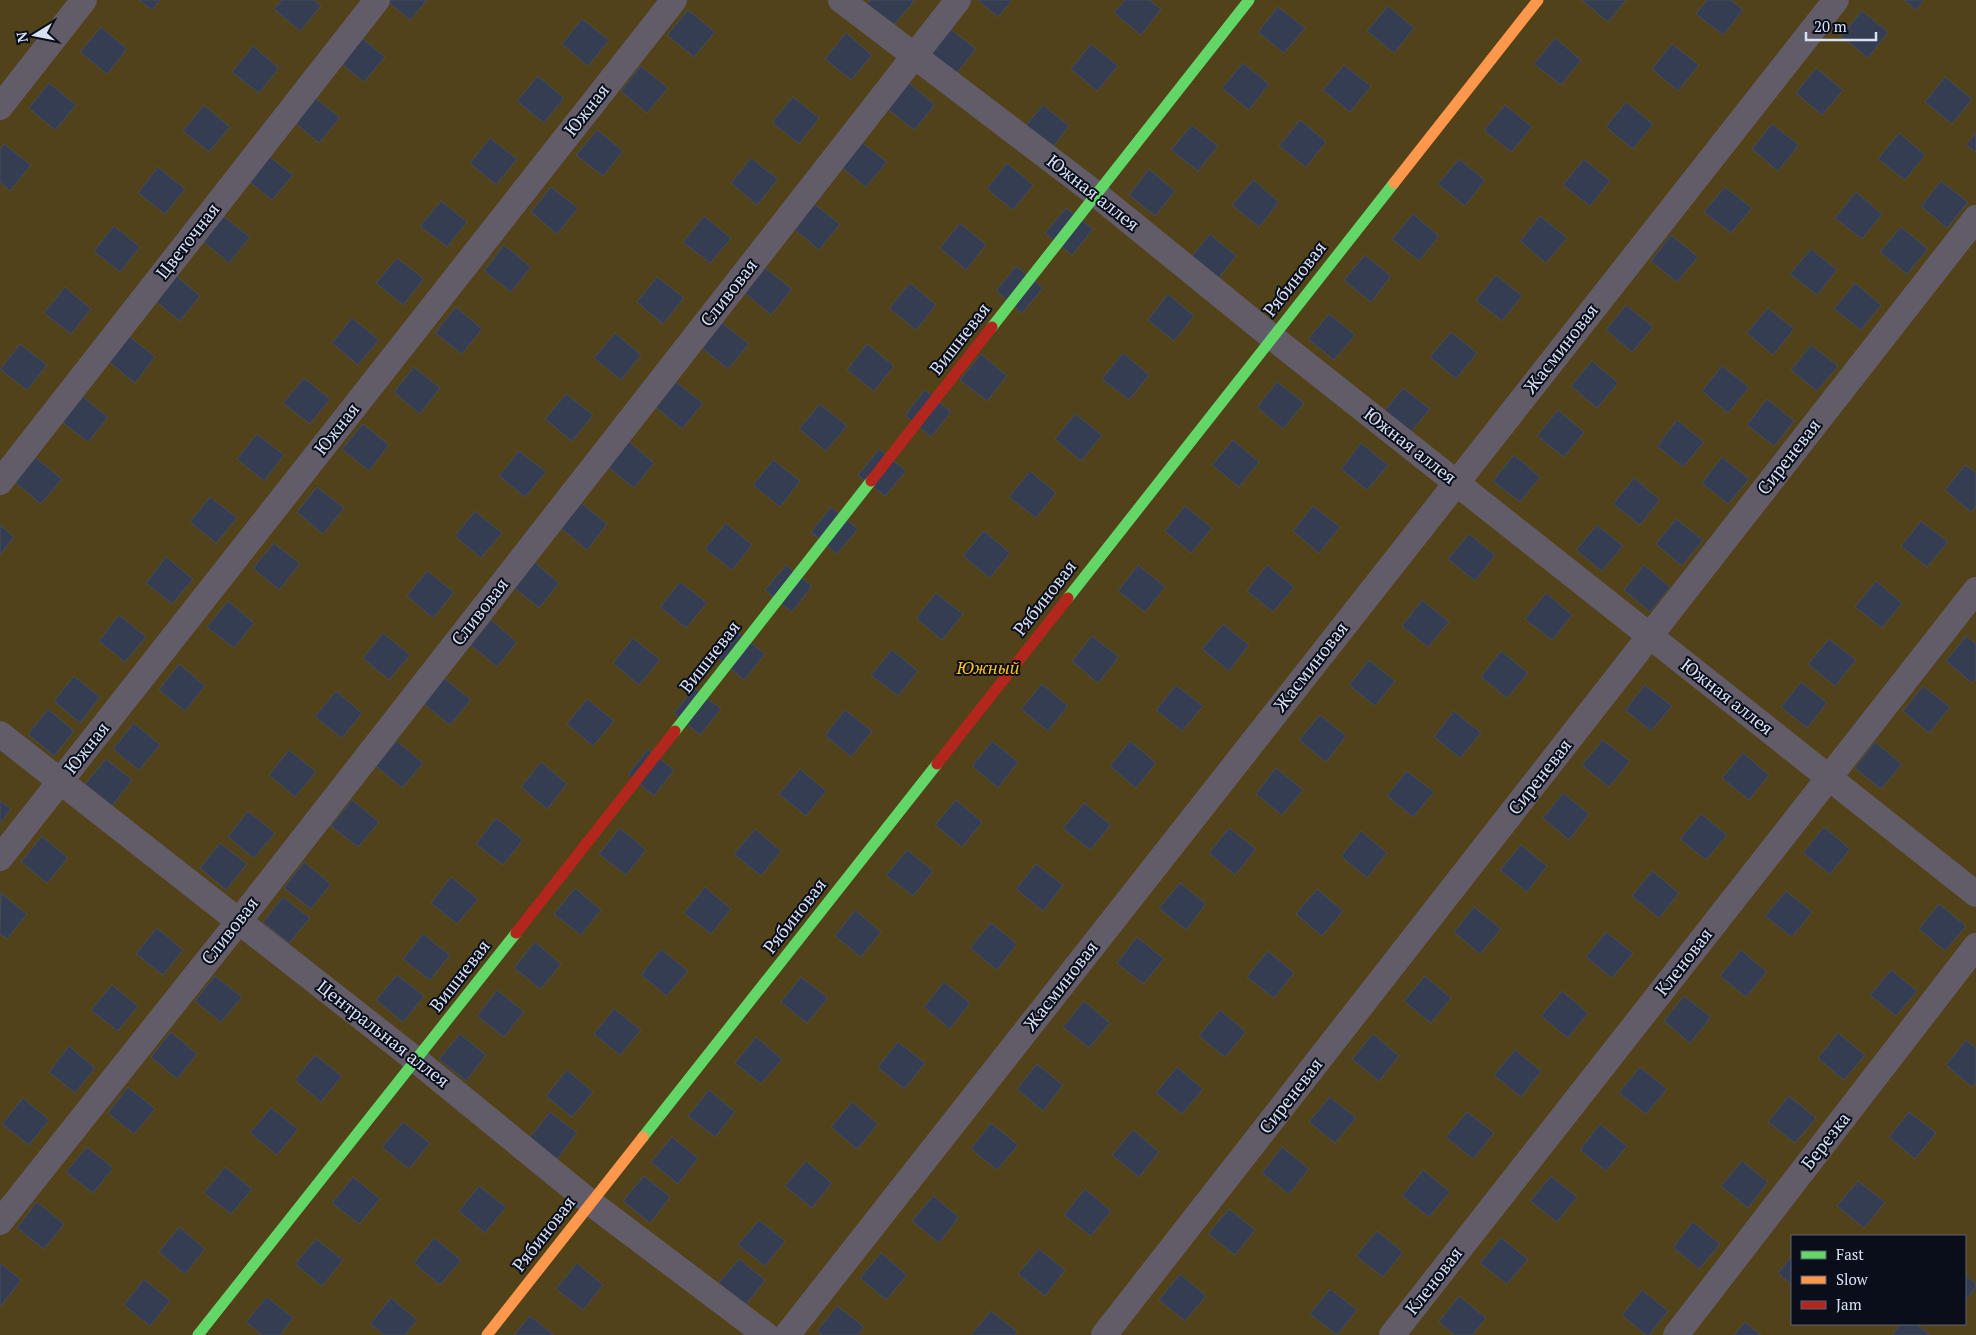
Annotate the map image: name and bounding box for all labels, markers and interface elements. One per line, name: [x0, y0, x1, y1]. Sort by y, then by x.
north arrow: [10, 10, 60, 60]
scale bar: [1806, 10, 1876, 42]
text: 20 m: [1814, 16, 1847, 36]
text: N: [11, 30, 32, 44]
street label: Южная: [558, 78, 614, 140]
street label: Южная аллея: [1042, 149, 1145, 236]
street label: Цветочная: [150, 198, 224, 283]
street label: Рябиновая: [1257, 236, 1331, 321]
street label: Сливовая: [694, 254, 762, 331]
street label: Вишневая: [924, 297, 995, 379]
street label: Жасминовая: [1518, 298, 1603, 398]
street label: Южная: [308, 397, 364, 459]
street label: Южная аллея: [1359, 402, 1462, 489]
street label: Сиреневая: [1751, 414, 1825, 499]
street label: Рябиновая: [1007, 555, 1081, 640]
street label: Сливовая: [445, 573, 513, 650]
street label: Вишневая: [674, 615, 745, 697]
street label: Жасминовая: [1268, 616, 1353, 716]
street label: Южная аллея: [1676, 653, 1779, 740]
park label: Южный: [955, 655, 1020, 679]
street label: Южная: [58, 716, 114, 778]
street label: Сиреневая: [1502, 734, 1576, 819]
street label: Рябиновая: [757, 873, 831, 958]
street label: Сливовая: [195, 892, 263, 969]
street label: Кленовая: [1649, 923, 1717, 1000]
street label: Вишневая: [424, 934, 495, 1016]
street label: Жасминовая: [1018, 935, 1103, 1035]
street label: Центральная аллея: [313, 974, 455, 1092]
street label: Сиреневая: [1253, 1053, 1327, 1138]
street label: Березка: [1795, 1107, 1855, 1174]
street label: Рябиновая: [506, 1191, 580, 1276]
legend: [1791, 1235, 1966, 1325]
street label: Кленовая: [1399, 1242, 1467, 1319]
text: Fast: [1836, 1244, 1864, 1264]
text: Slow: [1836, 1269, 1869, 1289]
text: Jam: [1836, 1294, 1862, 1314]

